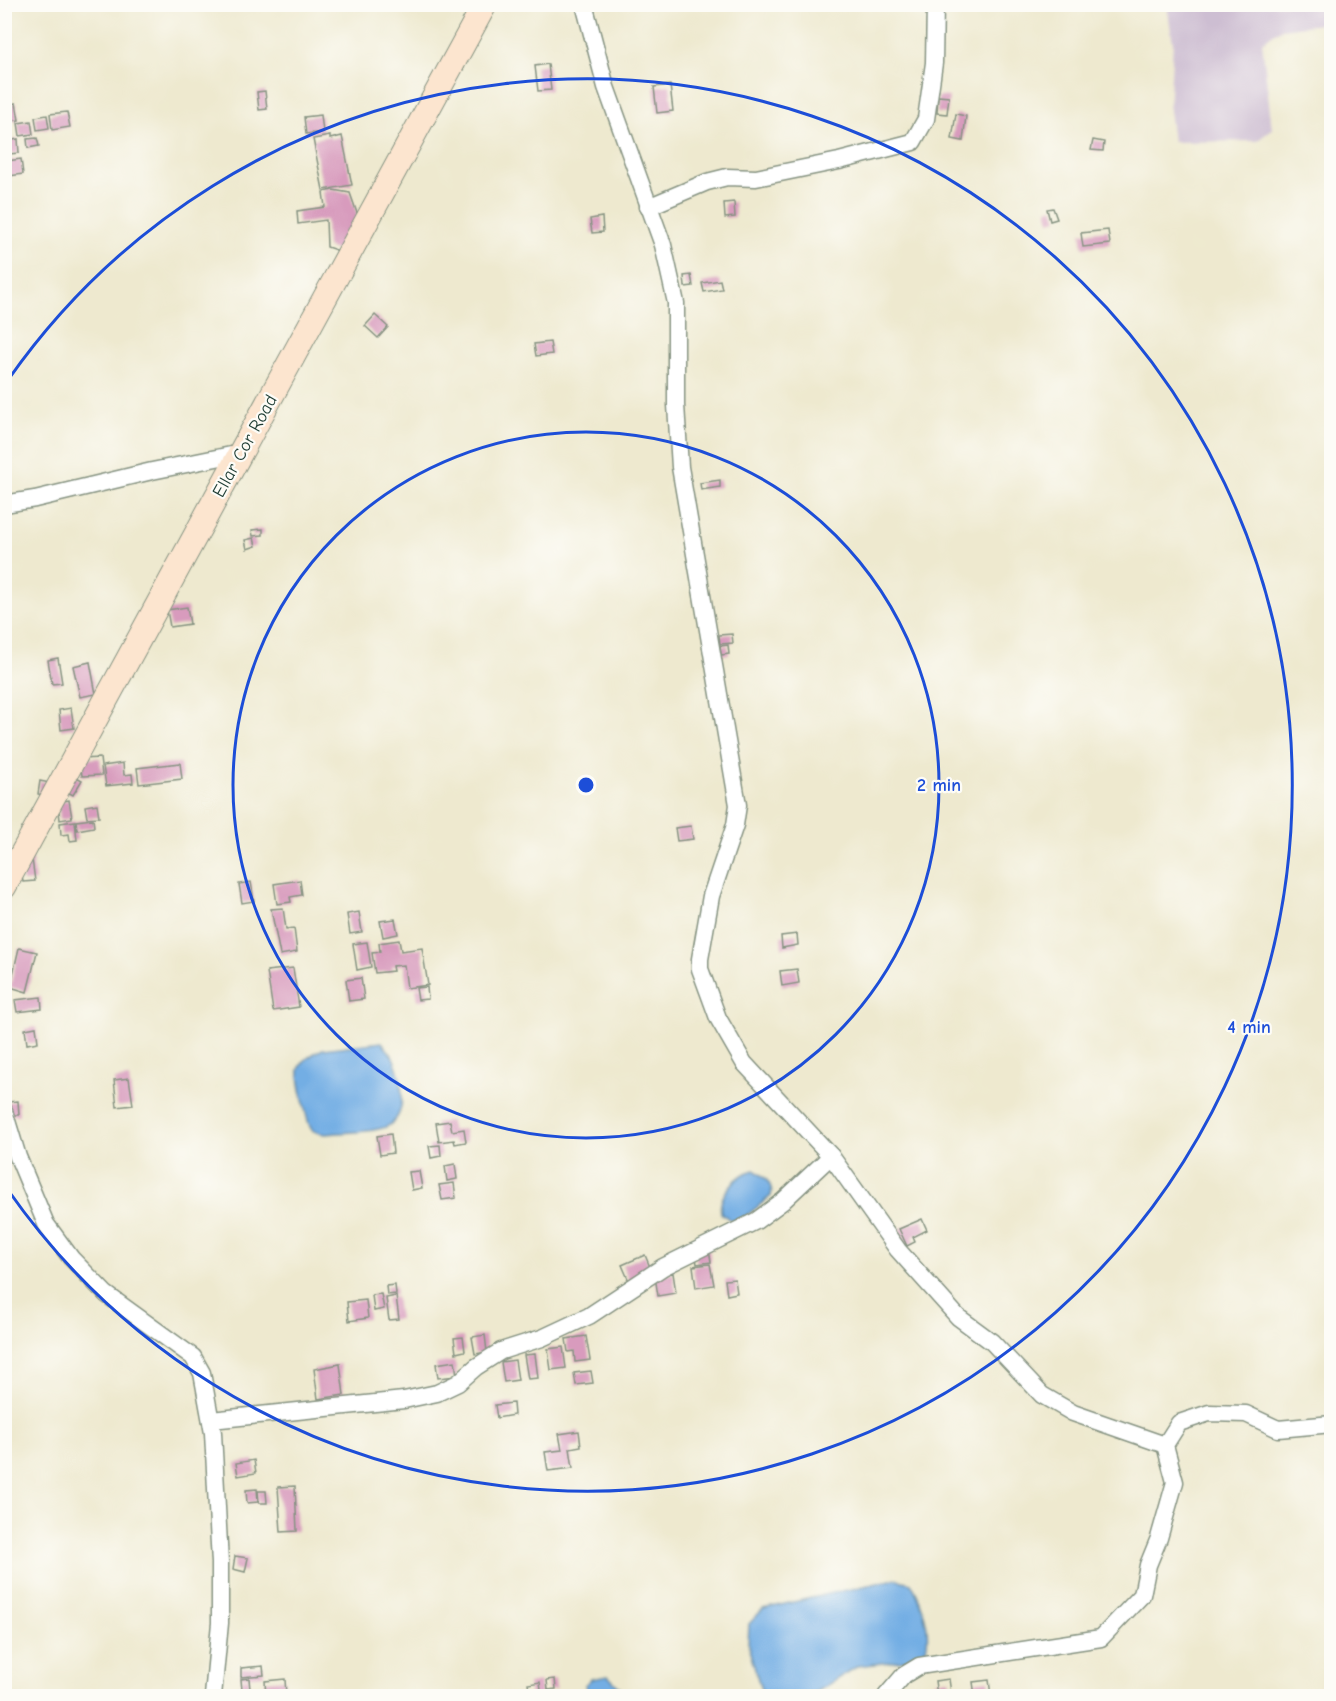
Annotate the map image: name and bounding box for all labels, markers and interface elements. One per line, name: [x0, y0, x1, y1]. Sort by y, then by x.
street label: Ellar Cor Road: [208, 391, 282, 501]
centre of rings: [576, 775, 596, 795]
text: 2 min: [917, 775, 961, 796]
text: 4 min: [1227, 1017, 1271, 1038]

